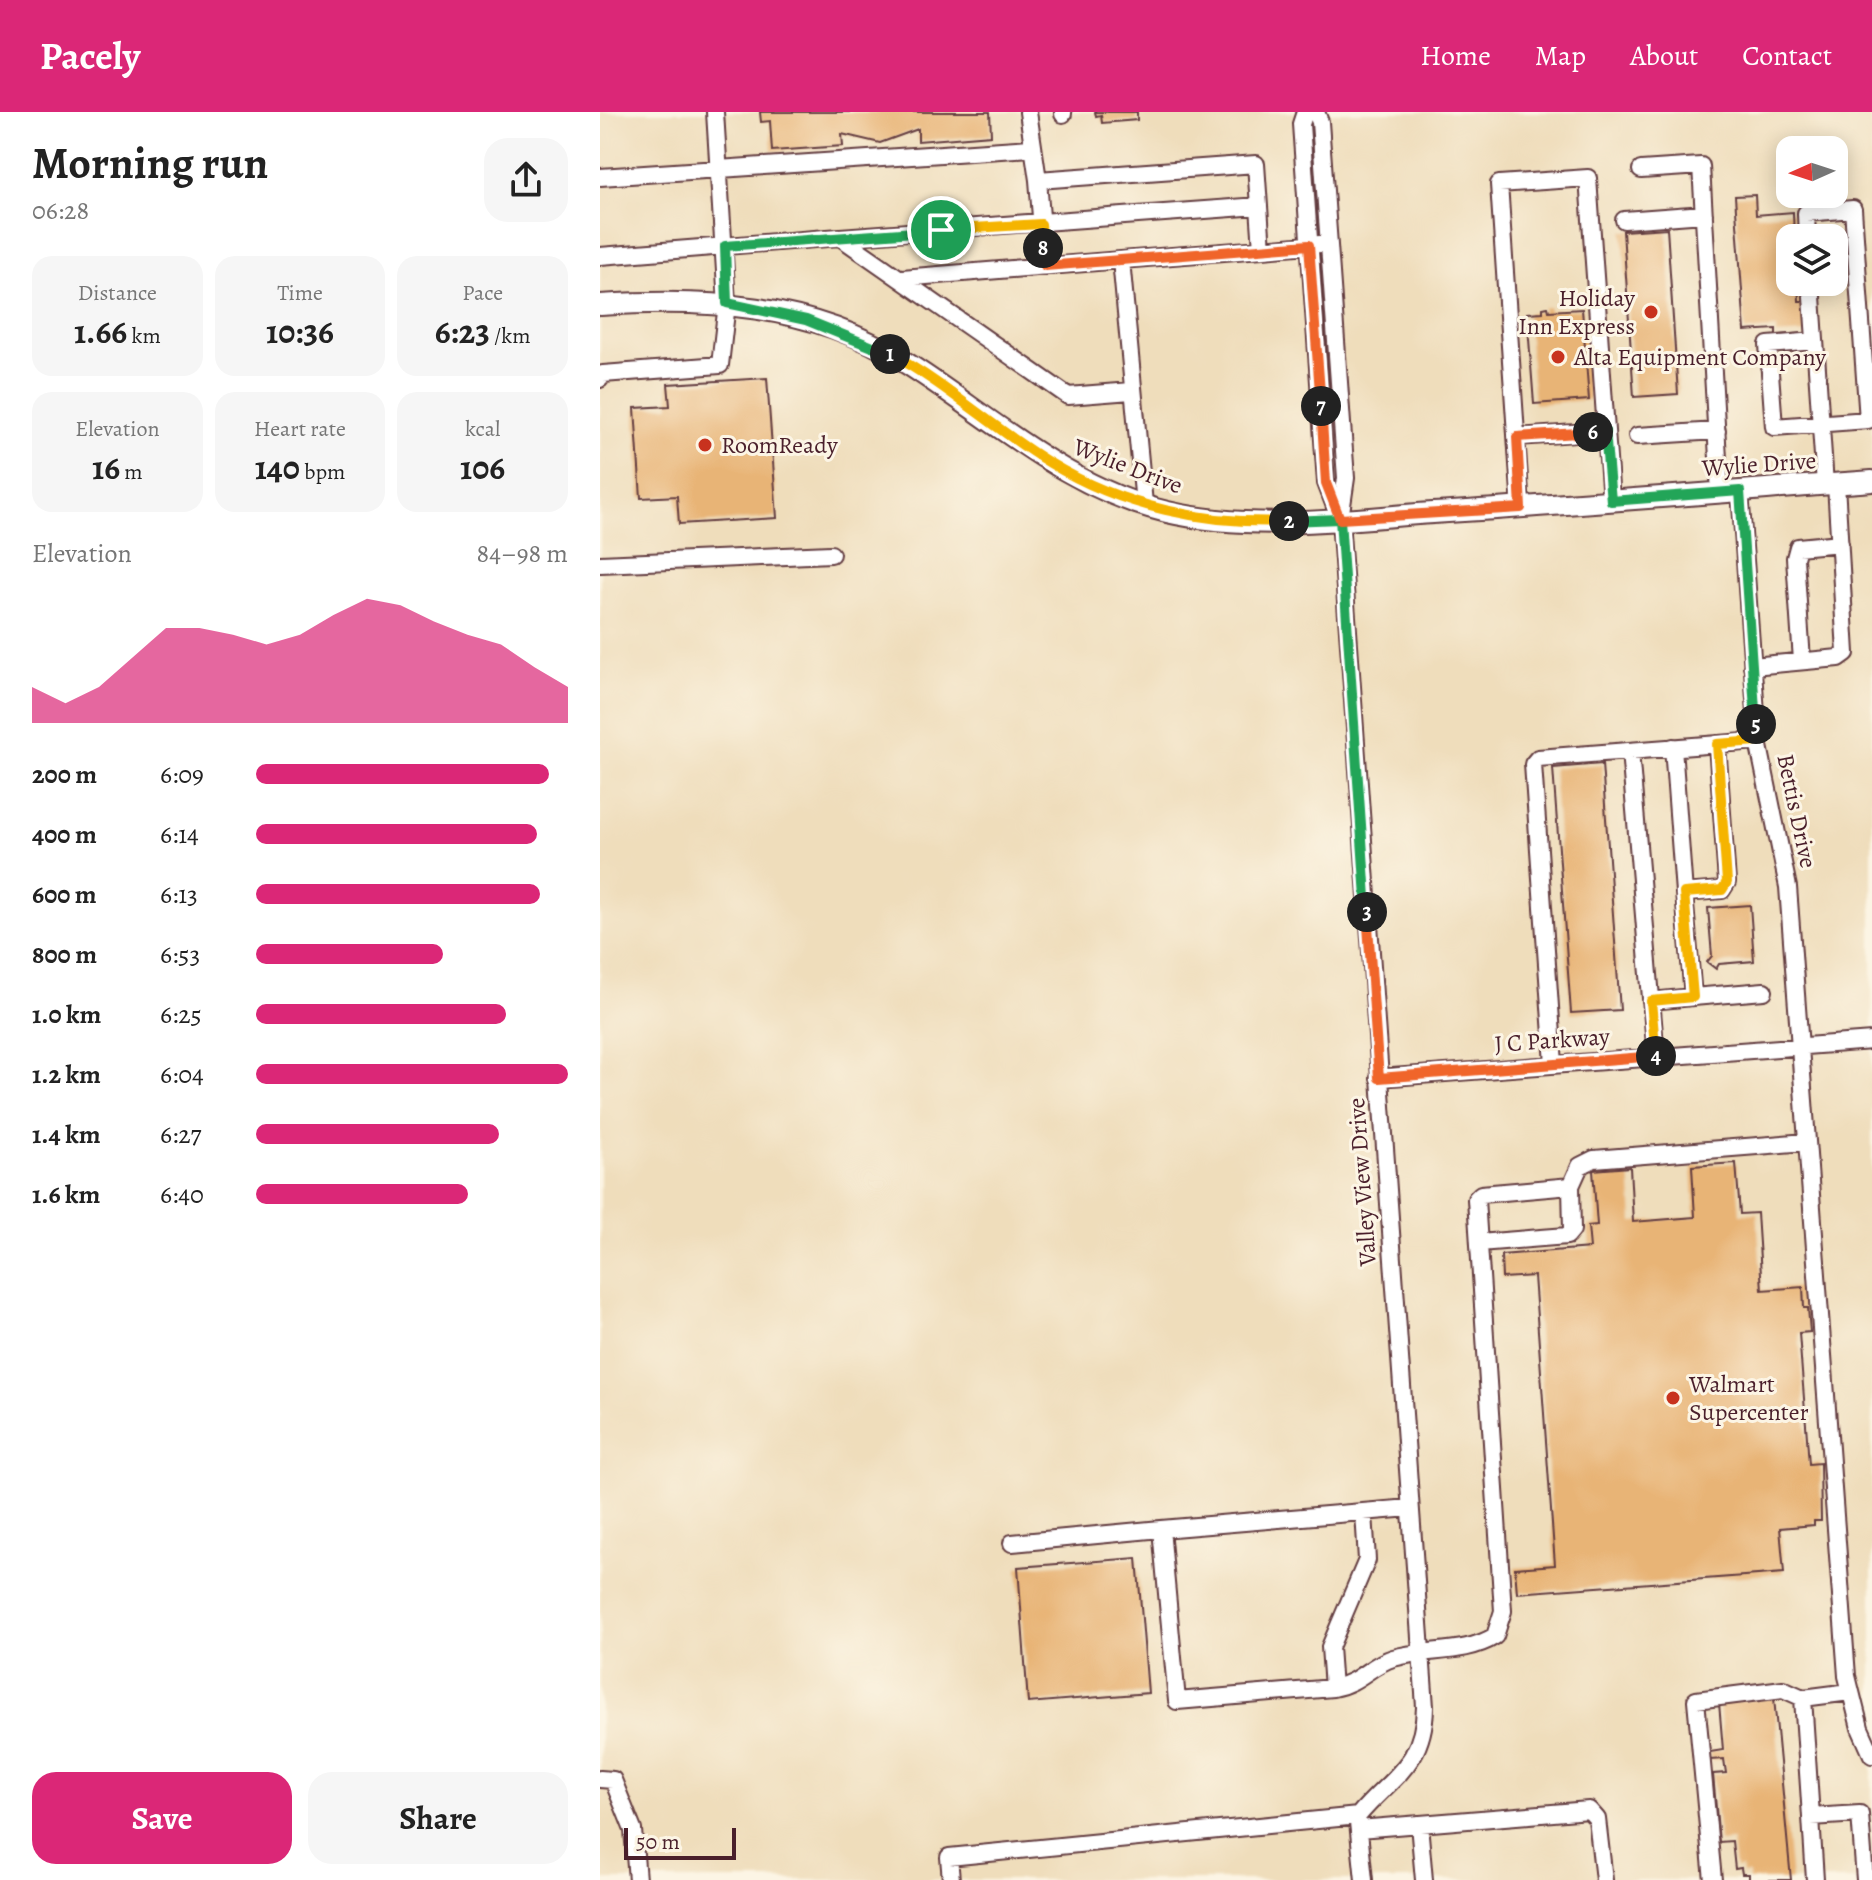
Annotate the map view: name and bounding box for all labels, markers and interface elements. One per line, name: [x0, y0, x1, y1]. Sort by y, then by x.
text: Pacely: [40, 30, 140, 82]
text: Home: [1420, 37, 1491, 75]
text: Map: [1535, 37, 1586, 75]
text: About: [1630, 37, 1698, 75]
text: Contact: [1742, 37, 1832, 75]
text: Morning run: [32, 133, 268, 193]
north arrow: [1776, 136, 1848, 208]
map controls: [1776, 136, 1848, 296]
button: share: [484, 138, 568, 222]
text: 06:28: [32, 193, 89, 228]
pin: [907, 196, 975, 264]
icon: arrive: [919, 208, 963, 252]
button: layers: [1776, 224, 1848, 296]
pin: 8: [1023, 228, 1063, 268]
text: 8: [1038, 233, 1048, 263]
text: Distance: [78, 278, 157, 308]
text: Time: [277, 278, 323, 308]
text: Pace: [462, 278, 503, 308]
place label: Holiday Inn Express: [1518, 282, 1635, 342]
marker: Holiday Inn Express: [1642, 303, 1660, 321]
text: 1.66: [74, 308, 127, 355]
text: 10:36: [266, 308, 334, 355]
text: 6:23: [435, 308, 490, 355]
text: km: [127, 321, 161, 351]
text: /km: [490, 321, 531, 351]
pin: 1: [870, 334, 910, 374]
text: 1: [886, 339, 894, 369]
place label: Alta Equipment Company: [1573, 341, 1826, 373]
marker: Alta Equipment Company: [1549, 348, 1567, 366]
pin: 7: [1301, 386, 1341, 426]
text: 7: [1316, 391, 1326, 421]
pin: 6: [1573, 412, 1613, 452]
text: Elevation: [75, 414, 160, 444]
text: Heart rate: [254, 414, 346, 444]
text: kcal: [465, 414, 500, 444]
text: 6: [1588, 417, 1598, 447]
place label: RoomReady: [721, 429, 838, 461]
street label: Wylie Drive: [1068, 430, 1187, 501]
marker: RoomReady: [696, 436, 714, 454]
text: 16: [92, 444, 120, 491]
text: 140: [255, 444, 300, 491]
text: 106: [460, 444, 505, 491]
street label: Wylie Drive: [1700, 444, 1817, 484]
text: m: [120, 457, 143, 487]
text: bpm: [300, 457, 345, 487]
pin: 2: [1269, 501, 1309, 541]
text: 2: [1284, 506, 1294, 536]
text: Elevation: [32, 536, 132, 571]
text: 84–98 m: [477, 536, 568, 571]
pin: 5: [1736, 704, 1776, 744]
text: 5: [1751, 709, 1761, 739]
street label: Bettis Drive: [1769, 751, 1825, 871]
text: 200 m: [32, 757, 97, 792]
text: 6:09: [160, 757, 204, 792]
text: 400 m: [32, 817, 97, 852]
text: 6:14: [160, 817, 199, 852]
text: 600 m: [32, 877, 97, 912]
text: 6:13: [160, 877, 198, 912]
pin: 3: [1347, 892, 1387, 932]
text: 3: [1362, 897, 1372, 927]
text: 800 m: [32, 937, 97, 972]
text: 6:53: [160, 937, 200, 972]
text: 1.0 km: [32, 997, 101, 1032]
text: 6:25: [160, 997, 202, 1032]
street label: J C Parkway: [1493, 1020, 1611, 1060]
pin: 4: [1636, 1036, 1676, 1076]
text: 4: [1651, 1041, 1661, 1071]
text: 1.2 km: [32, 1057, 101, 1092]
text: 6:04: [160, 1057, 204, 1092]
street label: Valley View Drive: [1340, 1097, 1384, 1268]
text: 1.4 km: [32, 1117, 100, 1152]
text: 6:27: [160, 1117, 201, 1152]
text: 1.6 km: [32, 1177, 100, 1212]
text: 6:40: [160, 1177, 204, 1212]
place label: Walmart Supercenter: [1688, 1368, 1809, 1428]
marker: Walmart Supercenter: [1664, 1389, 1682, 1407]
button: Save: [32, 1772, 292, 1864]
button: Share: [308, 1772, 568, 1864]
scale bar: [624, 1824, 736, 1860]
text: 50 m: [636, 1827, 680, 1857]

